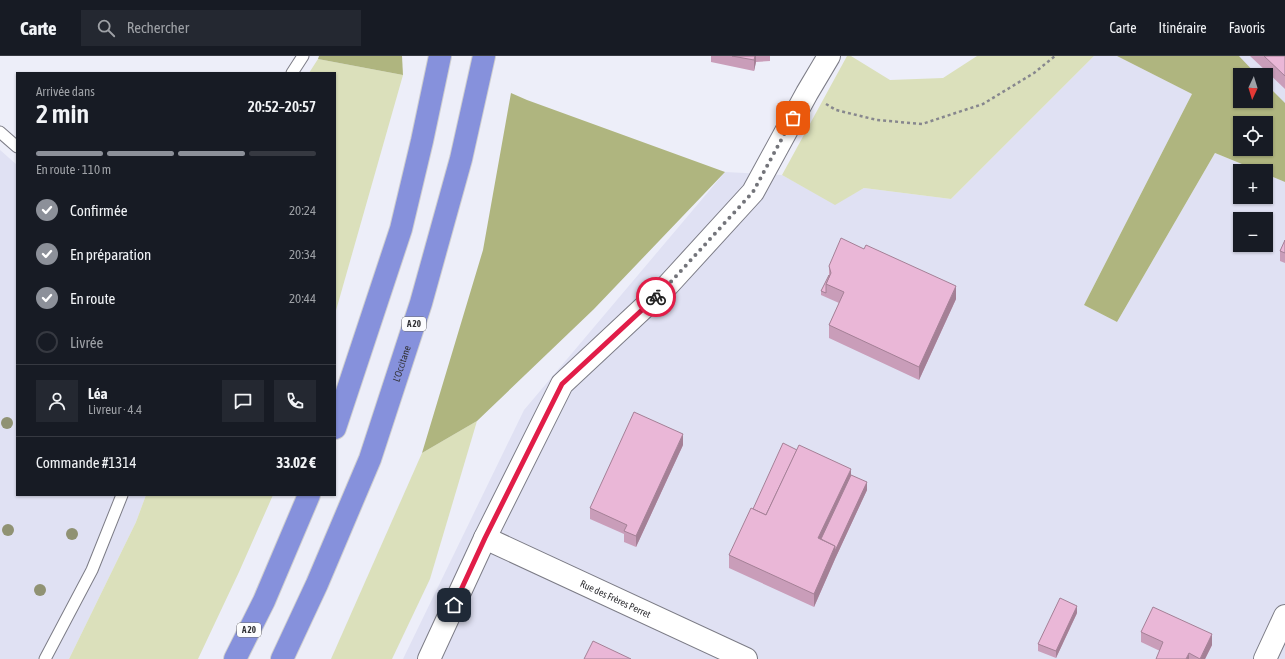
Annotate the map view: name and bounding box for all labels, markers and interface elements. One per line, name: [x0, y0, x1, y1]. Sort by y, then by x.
search box: [81, 10, 361, 46]
text: Carte: [20, 17, 57, 39]
icon: search: [95, 17, 117, 39]
text: Rechercher: [127, 19, 189, 36]
text: Carte: [1110, 20, 1137, 36]
text: Itinéraire: [1159, 20, 1207, 36]
text: Favoris: [1229, 20, 1265, 36]
north arrow: [1233, 68, 1273, 108]
map controls: [1233, 68, 1273, 252]
text: Arrivée dans: [36, 84, 95, 99]
text: 20:52–20:57: [248, 98, 316, 115]
text: 2 min: [36, 99, 89, 129]
pin: [776, 101, 810, 135]
icon: bag: [782, 107, 804, 129]
button: locate: [1233, 116, 1273, 156]
text: En route · 110 m: [36, 162, 111, 177]
button: +: [1233, 164, 1273, 204]
icon: check: [36, 199, 58, 221]
text: Confirmée: [70, 202, 127, 219]
text: 20:24: [289, 203, 316, 218]
button: −: [1233, 212, 1273, 252]
icon: check: [36, 243, 58, 265]
text: En préparation: [70, 246, 151, 263]
text: 20:34: [289, 247, 316, 262]
courier: [636, 277, 676, 317]
icon: bike: [645, 286, 667, 308]
icon: check: [36, 287, 58, 309]
text: En route: [70, 290, 115, 307]
text: 20:44: [289, 291, 316, 306]
road number: A 20: [402, 317, 426, 331]
text: Livrée: [70, 334, 103, 351]
street label: L'Occitane: [390, 344, 412, 383]
button: person: [36, 380, 78, 422]
button: chat: [222, 380, 264, 422]
button: phone: [274, 380, 316, 422]
text: Léa: [88, 385, 108, 402]
text: Livreur · 4.4: [88, 402, 142, 417]
text: Commande #1314: [36, 454, 136, 471]
text: 33.02 €: [276, 454, 316, 471]
street label: Rue des Frères Perret: [579, 578, 653, 620]
pin: [437, 588, 471, 622]
icon: home: [443, 594, 465, 616]
road number: A 20: [237, 623, 261, 637]

